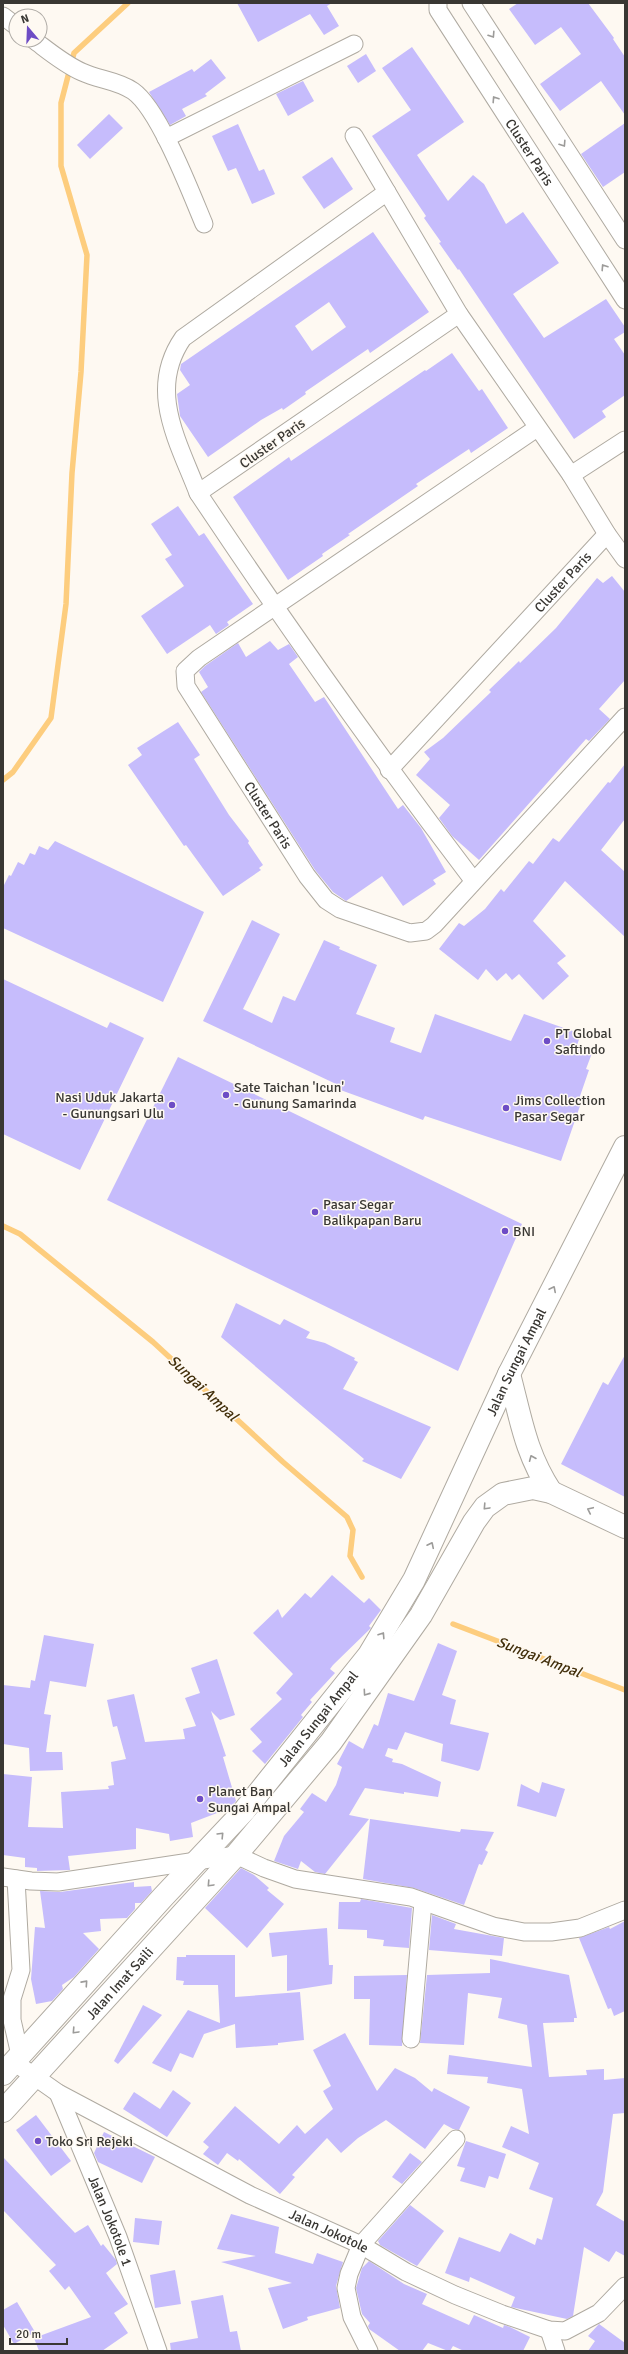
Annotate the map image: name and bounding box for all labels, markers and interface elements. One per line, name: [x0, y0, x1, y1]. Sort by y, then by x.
north arrow: [8, 8, 48, 48]
text: N: [19, 12, 31, 26]
one-way arrow: [488, 31, 495, 38]
one-way arrow: [492, 96, 500, 103]
street label: Cluster Paris: [501, 116, 557, 189]
one-way arrow: [558, 140, 565, 147]
one-way arrow: [601, 264, 609, 271]
street label: Cluster Paris: [236, 415, 308, 472]
street label: Cluster Paris: [531, 548, 595, 616]
street label: Cluster Paris: [240, 779, 295, 852]
place label: PT Global Saftindo: [555, 1025, 612, 1058]
marker: PT Global Saftindo: [542, 1036, 552, 1046]
place label: Sate Taichan 'Icun' - Gunung Samarinda: [234, 1079, 357, 1112]
place label: Nasi Uduk Jakarta - Gunungsari Ulu: [55, 1089, 164, 1122]
marker: Sate Taichan 'Icun' - Gunung Samarinda: [221, 1090, 231, 1100]
place label: Jims Collection Pasar Segar: [514, 1092, 605, 1125]
marker: Nasi Uduk Jakarta - Gunungsari Ulu: [167, 1100, 177, 1110]
marker: Jims Collection Pasar Segar: [501, 1103, 511, 1113]
place label: Pasar Segar Balikpapan Baru: [323, 1196, 422, 1229]
marker: Pasar Segar Balikpapan Baru: [310, 1207, 320, 1217]
place label: BNI: [513, 1223, 535, 1240]
marker: BNI: [500, 1226, 510, 1236]
one-way arrow: [548, 1285, 556, 1293]
street label: Jalan Sungai Ampal: [483, 1305, 550, 1419]
water label: Sungai Ampal: [164, 1351, 243, 1426]
one-way arrow: [528, 1455, 536, 1462]
one-way arrow: [483, 1502, 491, 1510]
one-way arrow: [586, 1507, 594, 1515]
one-way arrow: [426, 1542, 434, 1549]
one-way arrow: [377, 1632, 385, 1639]
water label: Sungai Ampal: [494, 1633, 585, 1682]
street label: Jalan Sungai Ampal: [275, 1668, 362, 1770]
one-way arrow: [364, 1688, 371, 1695]
place label: Planet Ban Sungai Ampal: [208, 1783, 291, 1816]
marker: Planet Ban Sungai Ampal: [195, 1794, 205, 1804]
one-way arrow: [217, 1832, 224, 1839]
one-way arrow: [207, 1879, 215, 1887]
street label: Jalan Imat Saili: [83, 1944, 157, 2023]
one-way arrow: [80, 1980, 87, 1987]
one-way arrow: [72, 2026, 79, 2034]
place label: Toko Sri Rejeki: [46, 2133, 133, 2150]
marker: Toko Sri Rejeki: [33, 2136, 43, 2146]
street label: Jalan Jokotole 1: [84, 2173, 136, 2268]
street label: Jalan Jokotole: [286, 2206, 372, 2257]
scale bar: [10, 2320, 67, 2346]
text: 20 m: [16, 2327, 41, 2342]

